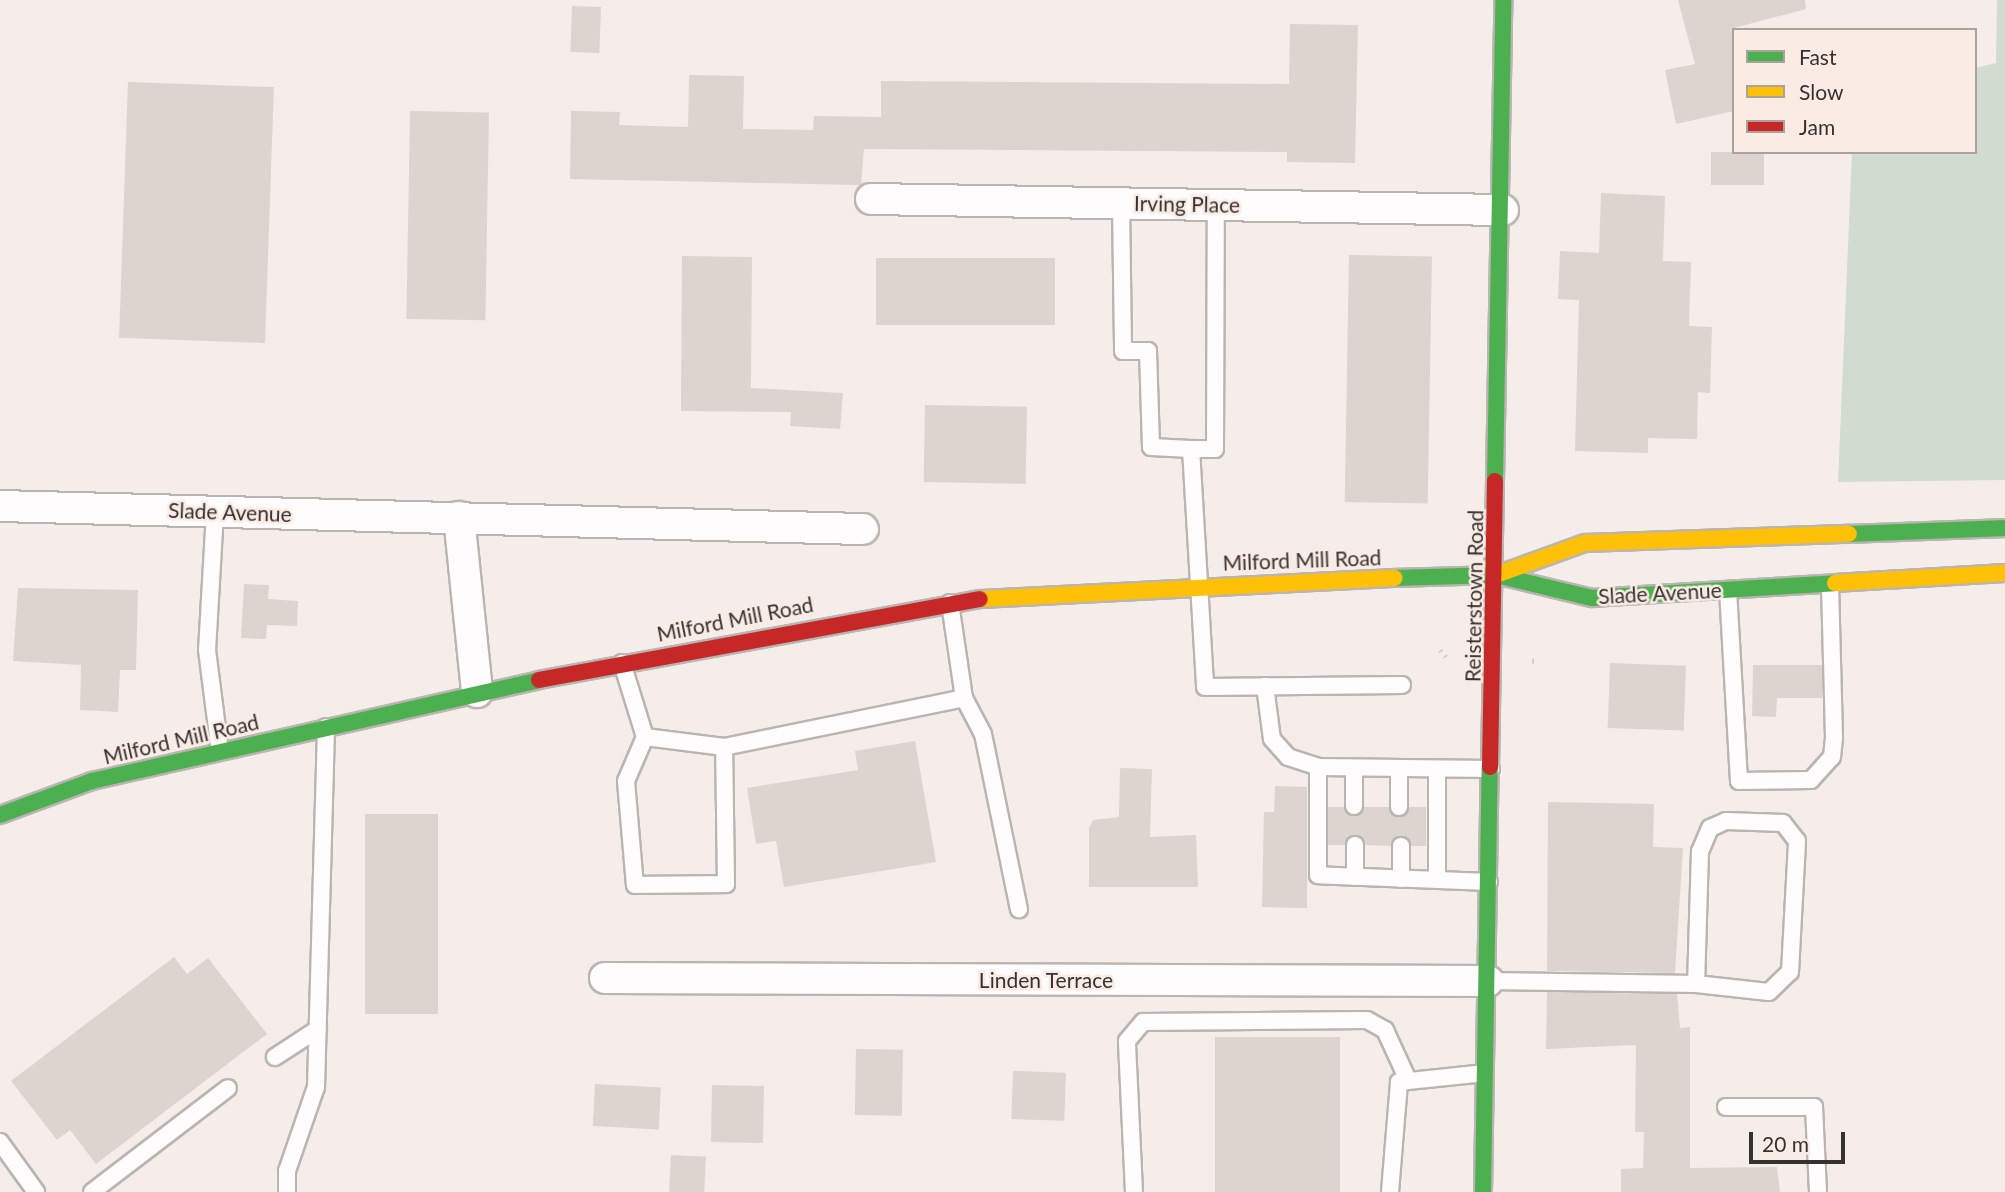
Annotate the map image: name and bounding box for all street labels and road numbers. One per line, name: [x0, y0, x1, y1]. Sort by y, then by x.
street label: Irving Place: [1134, 190, 1240, 218]
street label: Slade Avenue: [167, 497, 293, 527]
street label: Reisterstown Road: [1460, 510, 1488, 682]
street label: Milford Mill Road: [1222, 545, 1382, 575]
street label: Slade Avenue: [1597, 577, 1723, 609]
street label: Milford Mill Road: [655, 591, 815, 647]
street label: Milford Mill Road: [101, 709, 261, 769]
street label: Linden Terrace: [979, 967, 1113, 993]

